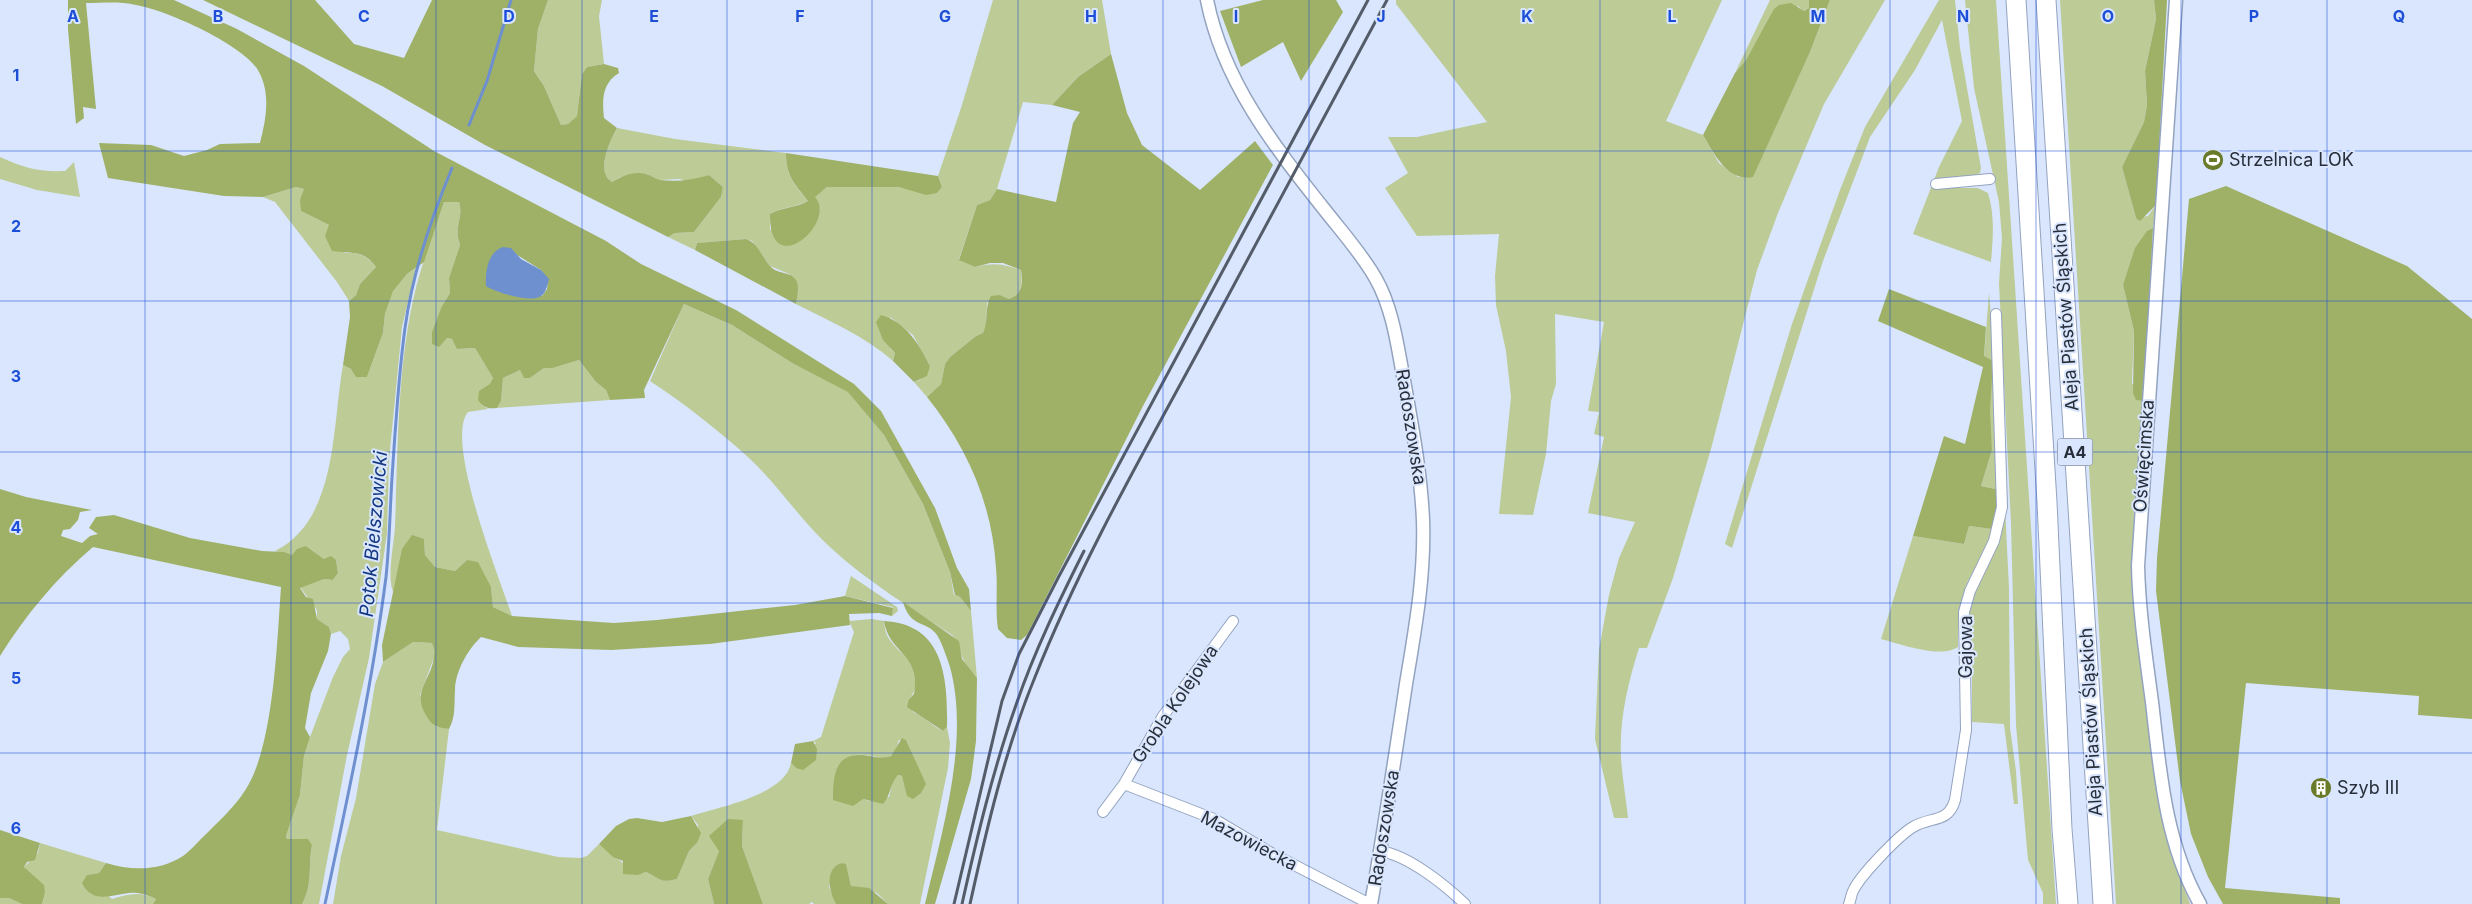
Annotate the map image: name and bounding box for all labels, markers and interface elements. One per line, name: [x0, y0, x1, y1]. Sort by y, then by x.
text: A: [67, 6, 79, 26]
text: B: [213, 6, 223, 26]
text: C: [358, 6, 370, 26]
text: D: [503, 6, 515, 26]
text: E: [649, 6, 659, 26]
text: F: [795, 6, 805, 26]
text: G: [939, 6, 951, 26]
text: H: [1085, 6, 1097, 26]
text: I: [1234, 6, 1238, 26]
text: J: [1376, 6, 1386, 26]
text: K: [1521, 6, 1533, 26]
text: L: [1667, 6, 1677, 26]
text: M: [1811, 6, 1825, 26]
text: N: [1957, 6, 1969, 26]
text: O: [2102, 6, 2114, 26]
text: P: [2249, 6, 2259, 26]
text: Q: [2393, 6, 2405, 26]
text: 1: [13, 65, 19, 85]
sports icon: Strzelnica LOK: [2201, 148, 2225, 172]
place label: Strzelnica LOK: [2229, 149, 2354, 170]
text: 2: [11, 216, 21, 236]
street label: Aleja Piastów Śląskich: [2047, 222, 2083, 412]
text: 3: [11, 366, 21, 386]
street label: Radoszowska: [1392, 367, 1431, 486]
street label: Oświęcimska: [2129, 399, 2158, 513]
road number: A4: [2058, 438, 2092, 466]
water label: Potok Bielszowicki: [355, 450, 392, 618]
text: 4: [11, 517, 22, 537]
street label: Gajowa: [1955, 615, 1976, 679]
street label: Aleja Piastów Śląskich: [2074, 627, 2106, 817]
street label: Grobla Kolejowa: [1127, 641, 1222, 767]
text: 5: [11, 668, 21, 688]
street label: Radoszowska: [1364, 768, 1403, 887]
building icon: Szyb III: [2309, 776, 2333, 800]
place label: Szyb III: [2337, 777, 2399, 798]
street label: Mazowiecka: [1197, 806, 1301, 875]
text: 6: [11, 818, 21, 838]

